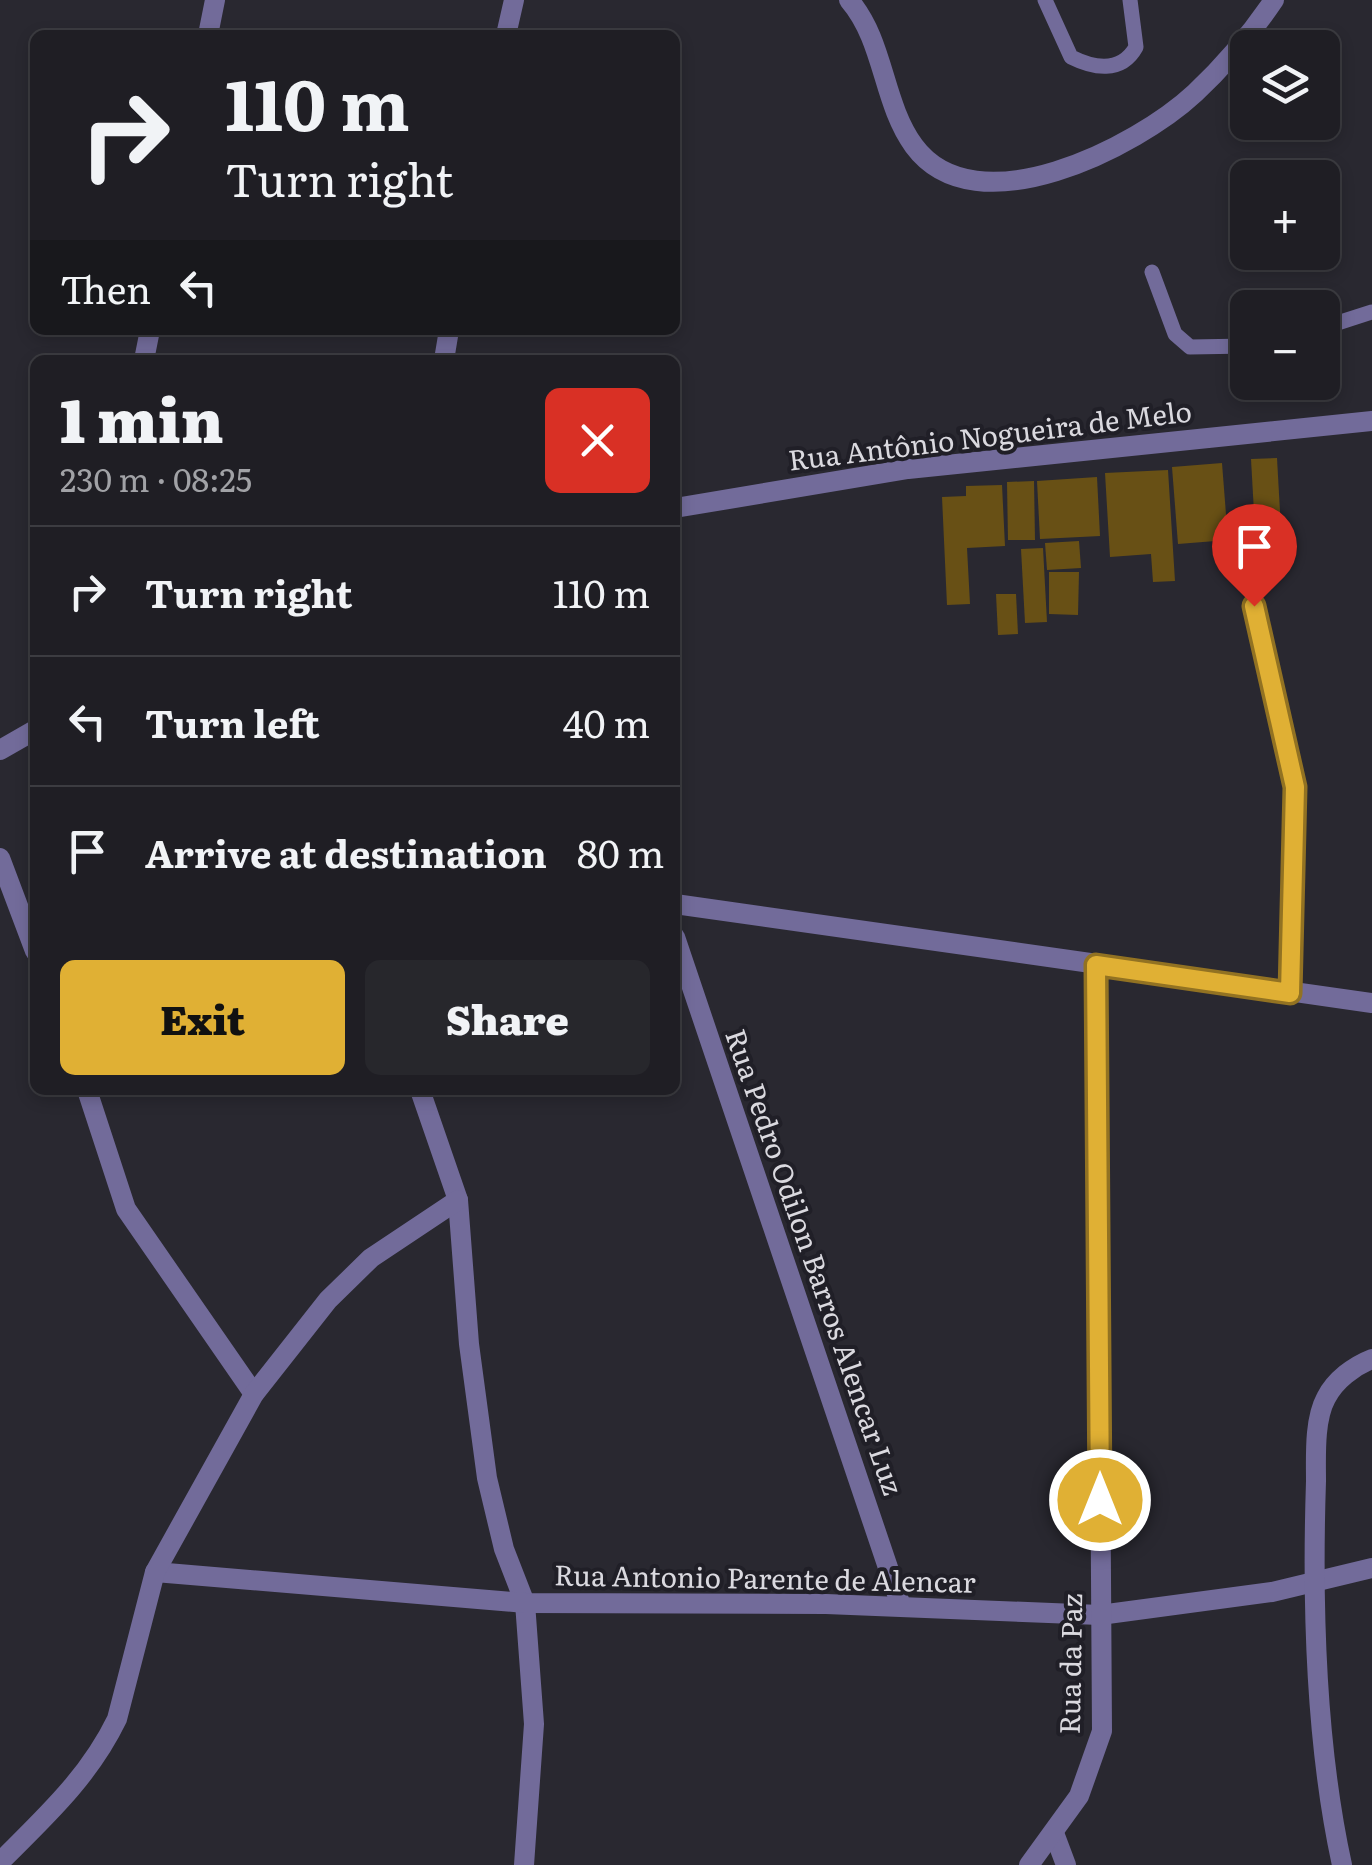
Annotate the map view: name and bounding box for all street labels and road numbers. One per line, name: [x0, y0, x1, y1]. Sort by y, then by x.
street label: Rua Antônio Nogueira de Melo: [786, 388, 1194, 480]
street label: Rua Pedro Odilon Barros Alencar Luz: [716, 1023, 916, 1500]
street label: Rua Antonio Parente de Alencar: [554, 1552, 977, 1602]
street label: Rua da Paz: [1047, 1593, 1091, 1735]

